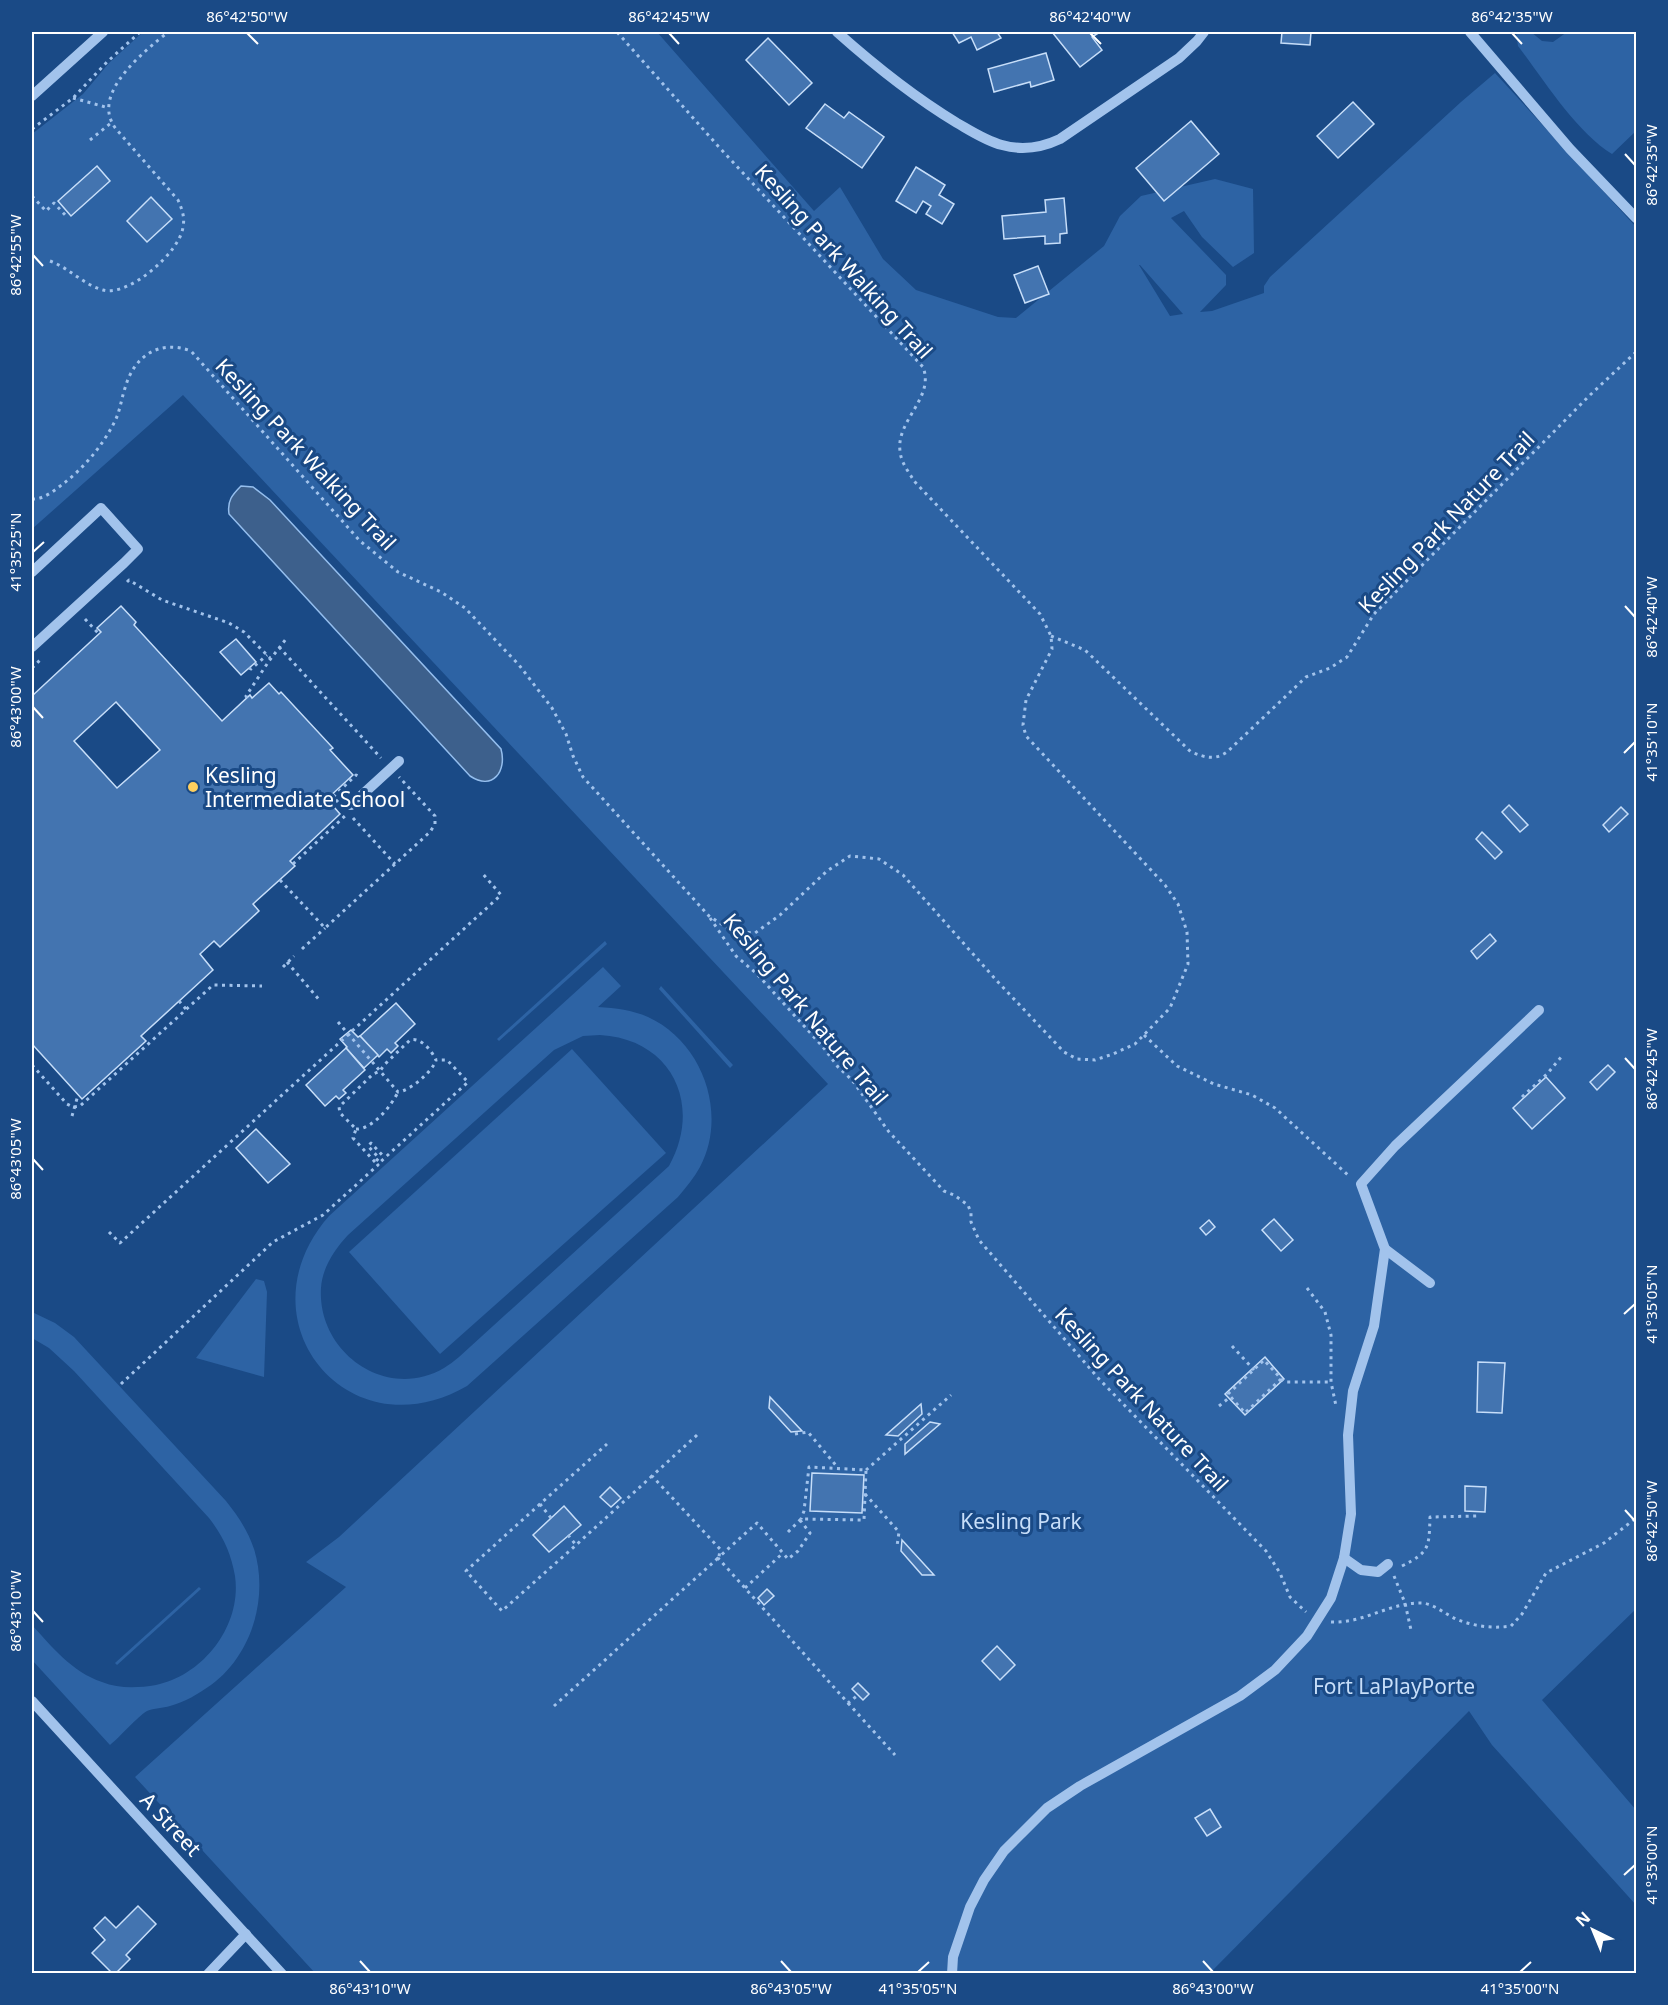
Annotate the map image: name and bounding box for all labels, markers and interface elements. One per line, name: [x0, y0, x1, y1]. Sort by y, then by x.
text: 86°42'50"W: [206, 6, 288, 26]
text: 86°42'45"W: [628, 6, 710, 26]
text: 86°42'40"W: [1049, 6, 1131, 26]
text: 86°42'35"W: [1471, 6, 1553, 26]
text: 86°42'35"W: [1641, 124, 1661, 206]
street label: Kesling Park Walking Trail: [749, 158, 939, 364]
text: 86°42'55"W: [5, 214, 25, 296]
street label: Kesling Park Walking Trail: [210, 352, 402, 556]
street label: Kesling Park Nature Trail: [1352, 425, 1540, 619]
text: 41°35'25"N: [5, 513, 25, 591]
text: 86°42'40"W: [1641, 576, 1661, 658]
text: 86°43'00"W: [5, 666, 25, 748]
text: 41°35'10"N: [1641, 703, 1661, 781]
place label: Kesling Intermediate School: [205, 761, 405, 813]
marker: Kesling Intermediate School: [186, 780, 200, 794]
street label: Kesling Park Nature Trail: [717, 907, 895, 1111]
text: 86°42'45"W: [1641, 1028, 1661, 1110]
text: 86°43'05"W: [5, 1118, 25, 1200]
text: 41°35'05"N: [1641, 1265, 1661, 1343]
street label: Kesling Park Nature Trail: [1049, 1301, 1235, 1497]
text: 86°42'50"W: [1641, 1480, 1661, 1562]
park label: Kesling Park: [960, 1507, 1083, 1535]
text: 86°43'10"W: [5, 1570, 25, 1652]
park label: Fort LaPlayPorte: [1313, 1672, 1475, 1700]
street label: A Street: [134, 1786, 208, 1862]
text: 41°35'00"N: [1641, 1826, 1661, 1904]
north arrow: [1563, 1900, 1623, 1960]
text: N: [1571, 1907, 1595, 1932]
text: 86°43'10"W: [329, 1978, 411, 1998]
text: 86°43'05"W: [750, 1978, 832, 1998]
text: 41°35'05"N: [879, 1978, 957, 1998]
text: 86°43'00"W: [1172, 1978, 1254, 1998]
text: 41°35'00"N: [1481, 1978, 1559, 1998]

